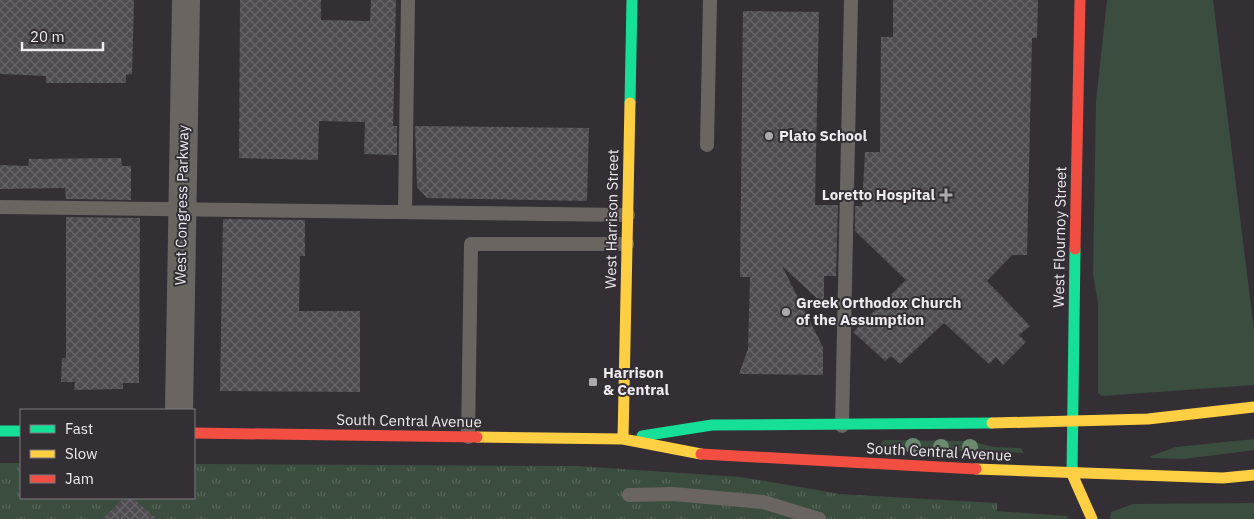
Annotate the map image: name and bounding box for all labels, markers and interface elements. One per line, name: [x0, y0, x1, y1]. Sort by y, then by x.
scale bar: [22, 20, 104, 52]
text: 20 m: [30, 27, 65, 46]
street label: West Congress Parkway: [171, 124, 192, 285]
place label: Plato School: [779, 126, 867, 145]
marker: Plato School: [763, 130, 775, 142]
street label: West Harrison Street: [601, 149, 622, 289]
street label: West Flournoy Street: [1049, 166, 1070, 308]
place label: Loretto Hospital: [822, 185, 935, 204]
marker: Loretto Hospital: [939, 188, 953, 202]
place label: Greek Orthodox Church of the Assumption: [796, 293, 961, 329]
marker: Greek Orthodox Church of the Assumption: [780, 306, 792, 318]
place label: Harrison & Central: [603, 363, 670, 399]
marker: Harrison & Central: [587, 376, 599, 388]
legend: [20, 409, 195, 499]
street label: South Central Avenue: [336, 410, 482, 431]
text: Fast: [65, 419, 93, 438]
street label: South Central Avenue: [866, 438, 1012, 465]
text: Slow: [65, 444, 98, 463]
text: Jam: [65, 469, 94, 488]

